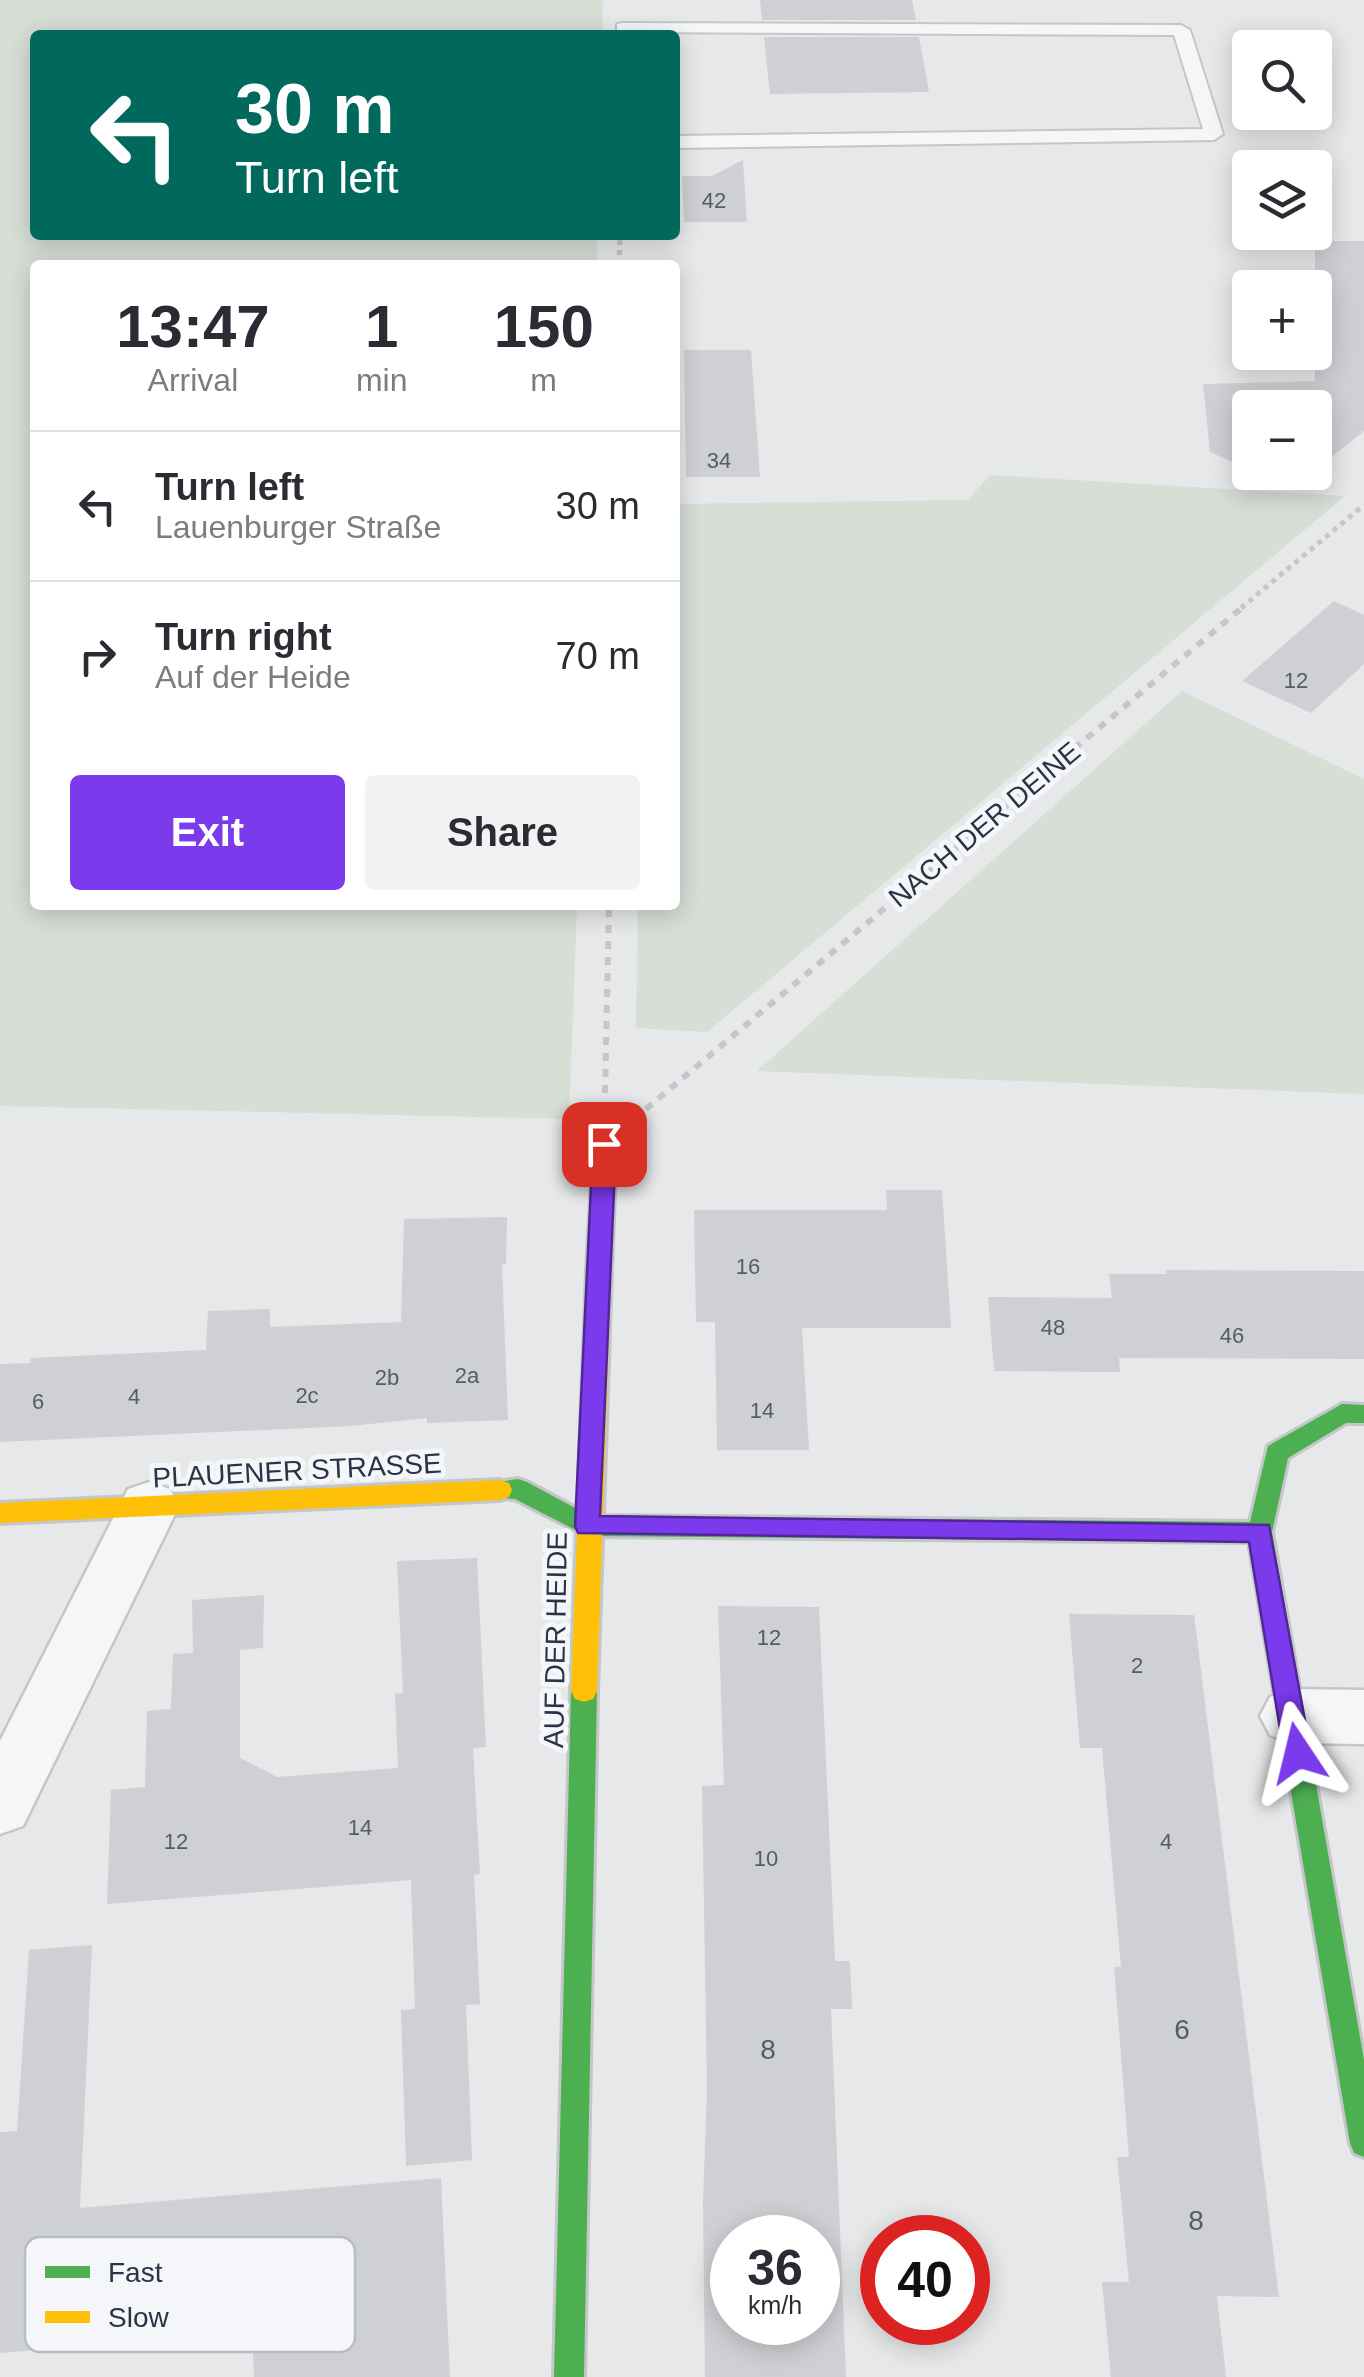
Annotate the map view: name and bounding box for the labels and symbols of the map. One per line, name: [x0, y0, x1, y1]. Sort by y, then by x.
house number: 42: [702, 188, 726, 213]
house number: 34: [707, 448, 731, 473]
house number: 12: [1284, 668, 1308, 693]
street label: NACH DER DEINE: [883, 736, 1086, 913]
pin: [562, 1102, 647, 1187]
house number: 16: [736, 1254, 760, 1279]
house number: 48: [1041, 1315, 1065, 1340]
house number: 46: [1220, 1323, 1244, 1348]
house number: 2a: [455, 1363, 480, 1388]
house number: 2b: [375, 1365, 399, 1390]
house number: 2c: [295, 1383, 319, 1408]
house number: 4: [128, 1384, 140, 1409]
house number: 6: [32, 1389, 44, 1414]
house number: 14: [750, 1398, 774, 1423]
street label: PLAUENER STRASSE: [152, 1447, 442, 1494]
street label: AUF DER HEIDE: [538, 1532, 573, 1748]
house number: 12: [757, 1625, 781, 1650]
house number: 2: [1131, 1653, 1143, 1678]
position arrow: [1246, 1701, 1350, 1805]
house number: 14: [348, 1815, 372, 1840]
house number: 12: [164, 1829, 188, 1854]
house number: 4: [1160, 1829, 1172, 1854]
house number: 10: [754, 1846, 778, 1871]
house number: 6: [1174, 2014, 1190, 2045]
house number: 8: [760, 2034, 776, 2065]
house number: 8: [1188, 2205, 1204, 2236]
speed limit sign: 40: [860, 2215, 990, 2345]
legend: [25, 2237, 355, 2352]
text: Fast: [108, 2257, 163, 2288]
text: Slow: [108, 2302, 169, 2333]

